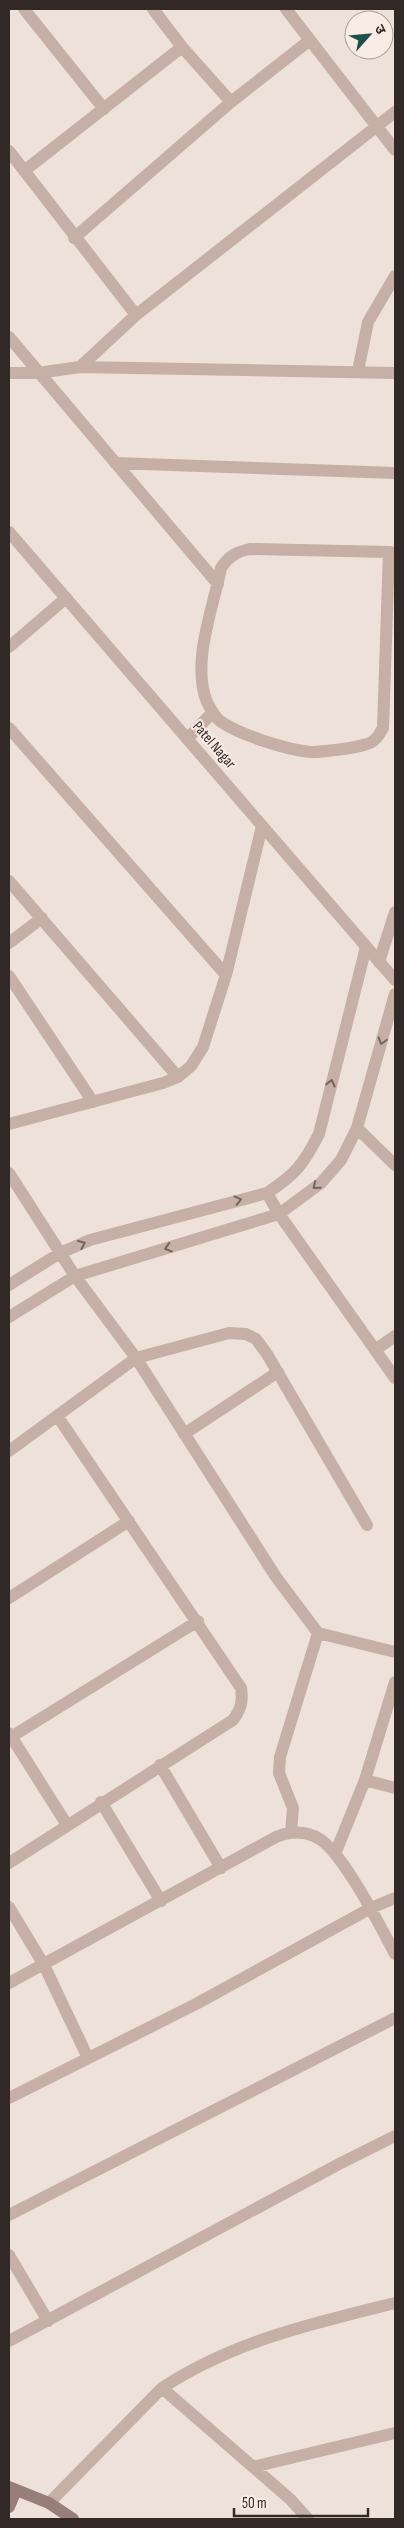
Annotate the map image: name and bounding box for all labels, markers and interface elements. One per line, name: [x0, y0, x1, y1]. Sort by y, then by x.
north arrow: [344, 10, 394, 60]
text: उ: [371, 22, 390, 38]
street label: Patel Nagar: [188, 717, 240, 773]
one-way arrow: [377, 1036, 388, 1045]
one-way arrow: [325, 1079, 336, 1088]
one-way arrow: [313, 1181, 322, 1189]
one-way arrow: [233, 1195, 242, 1206]
one-way arrow: [77, 1239, 86, 1250]
one-way arrow: [165, 1242, 173, 1252]
scale bar: [234, 2486, 368, 2518]
text: 50 m: [242, 2494, 267, 2513]

